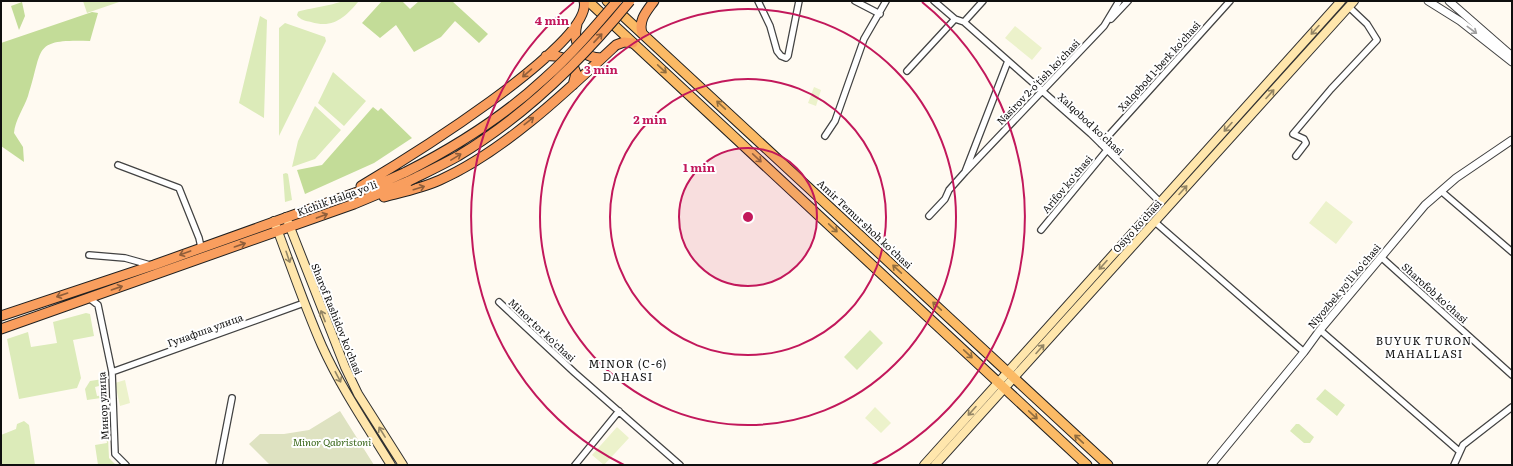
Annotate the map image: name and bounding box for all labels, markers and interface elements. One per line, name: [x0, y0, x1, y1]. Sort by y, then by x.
text: 4 min: [535, 11, 570, 29]
street label: Xalqobod 1-berk ko'chasi: [1114, 17, 1204, 114]
one-way arrow: [1310, 25, 1320, 35]
one-way arrow: [1467, 26, 1478, 35]
one-way arrow: [593, 33, 603, 43]
street label: Nasirov 2-o'tish ko'chasi: [993, 35, 1083, 128]
text: 3 min: [584, 60, 619, 78]
one-way arrow: [656, 65, 667, 74]
one-way arrow: [522, 68, 532, 77]
street label: Xalqobod ko'chasi: [1055, 89, 1128, 159]
one-way arrow: [1266, 89, 1275, 99]
one-way arrow: [716, 101, 727, 110]
text: 2 min: [633, 110, 667, 128]
one-way arrow: [524, 117, 535, 126]
one-way arrow: [1224, 121, 1233, 131]
street label: Arifov ko‘chasi: [1038, 151, 1096, 216]
one-way arrow: [450, 152, 462, 160]
one-way arrow: [752, 153, 762, 163]
text: 1 min: [683, 158, 716, 176]
street label: Kichik Halqa yo'li: [295, 176, 380, 219]
street label: Amir Temur shoh ko'chasi: [815, 176, 917, 272]
one-way arrow: [412, 184, 425, 191]
one-way arrow: [1178, 186, 1187, 196]
street label: Osiyo ko'chasi: [1109, 195, 1165, 256]
centre of rings: [741, 210, 755, 224]
one-way arrow: [315, 211, 327, 219]
one-way arrow: [827, 223, 837, 232]
street label: Niyozbek yo'li ko'chasi: [1304, 239, 1384, 331]
one-way arrow: [233, 241, 246, 248]
one-way arrow: [178, 250, 191, 257]
one-way arrow: [284, 251, 292, 263]
one-way arrow: [1099, 259, 1108, 270]
street label: Sharofob ko'chasi: [1399, 259, 1472, 327]
street label: Sharof Rashidov ko'chasi: [308, 261, 367, 377]
one-way arrow: [892, 264, 902, 274]
one-way arrow: [110, 284, 123, 291]
one-way arrow: [56, 291, 68, 299]
street label: Minor tor ko'chasi: [505, 294, 580, 365]
one-way arrow: [932, 302, 942, 311]
street label: Гунафша улица: [165, 309, 245, 350]
one-way arrow: [319, 311, 327, 323]
district label: BUYUK TURON MAHALLASI: [1376, 332, 1472, 361]
one-way arrow: [1035, 344, 1044, 354]
one-way arrow: [963, 349, 973, 359]
district label: MINOR (C-6) DAHASI: [589, 355, 667, 384]
street label: Минор улица: [93, 371, 112, 441]
one-way arrow: [334, 371, 342, 383]
one-way arrow: [967, 406, 976, 416]
one-way arrow: [1028, 410, 1038, 420]
one-way arrow: [378, 427, 386, 438]
park label: Minor Qabristoni: [293, 434, 371, 449]
one-way arrow: [1074, 434, 1084, 443]

